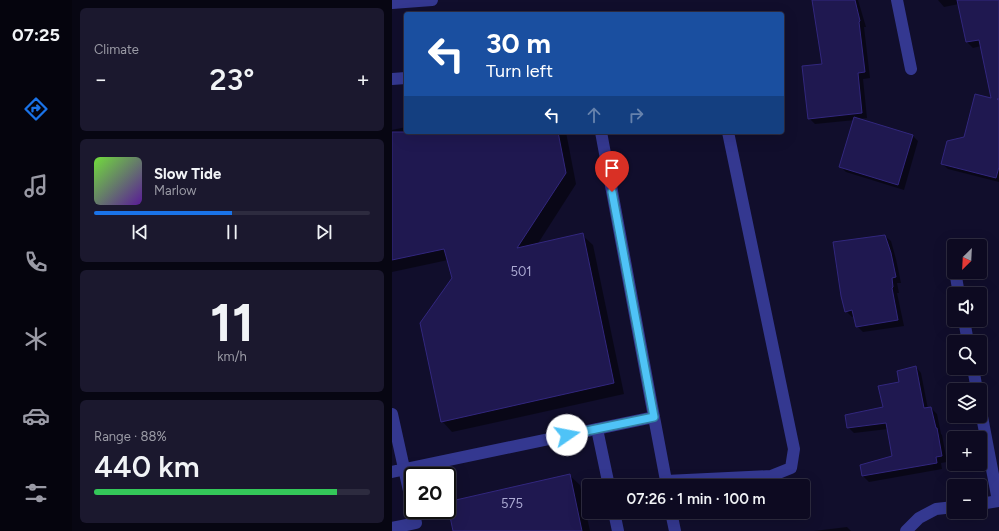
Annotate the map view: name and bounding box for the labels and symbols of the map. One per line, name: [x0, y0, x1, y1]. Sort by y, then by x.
pin: [595, 151, 629, 192]
north arrow: [947, 239, 987, 279]
house number: 501: [510, 264, 532, 279]
position arrow: [546, 414, 588, 456]
speed limit sign: 20: [404, 467, 456, 519]
house number: 575: [501, 496, 523, 511]

